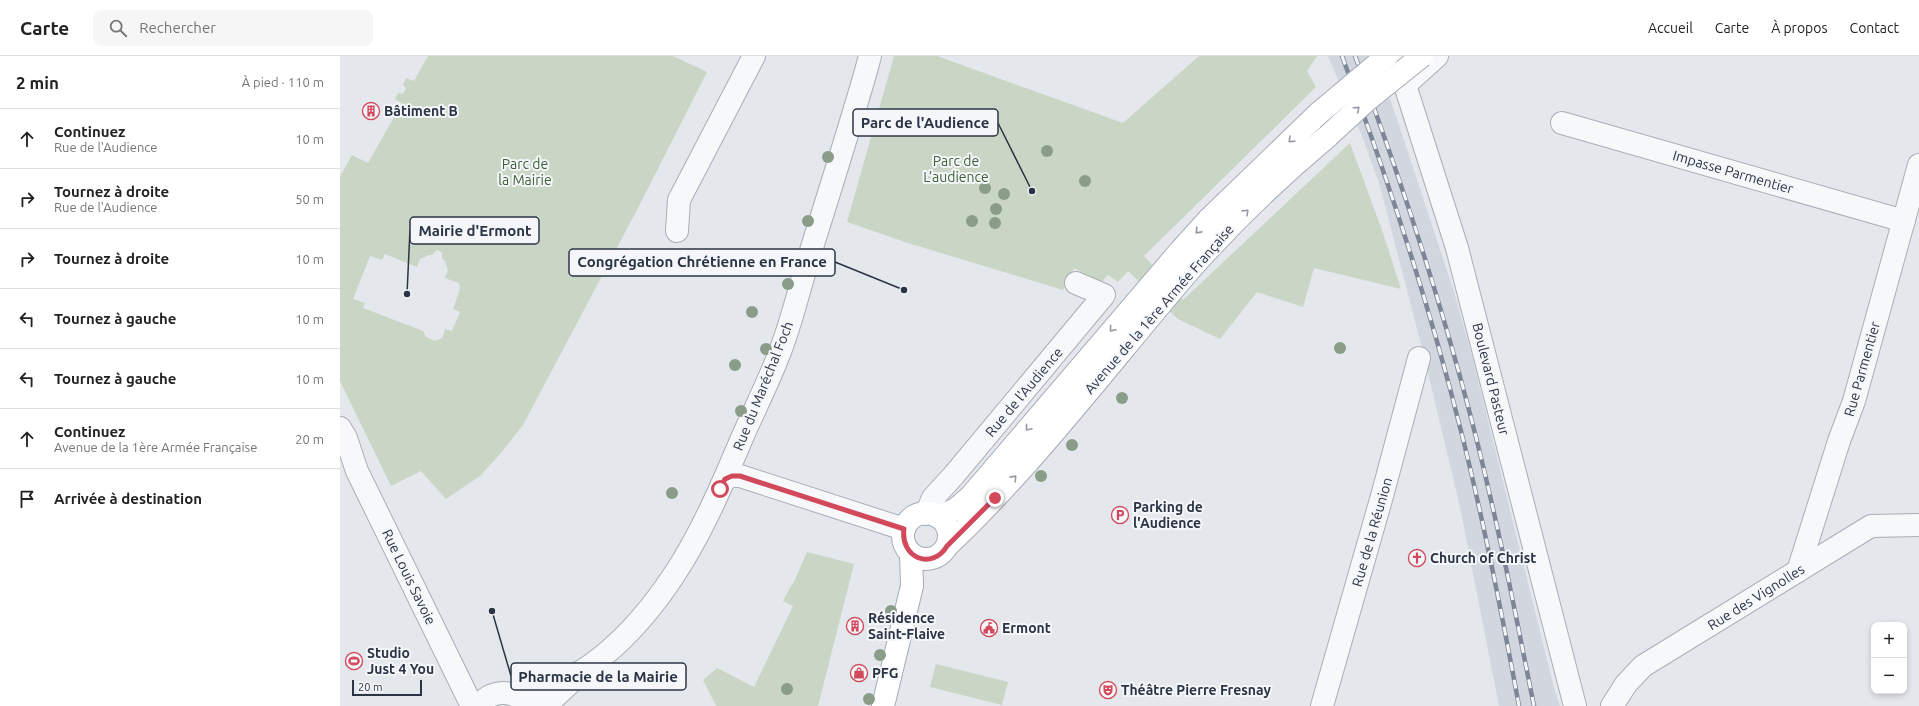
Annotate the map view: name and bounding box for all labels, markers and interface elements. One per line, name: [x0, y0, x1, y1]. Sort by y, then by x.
search box: [93, 10, 373, 46]
text: Carte: [20, 17, 69, 39]
icon: search: [107, 17, 129, 39]
text: Rechercher: [139, 19, 216, 36]
text: Accueil: [1648, 20, 1693, 36]
text: Carte: [1715, 20, 1749, 36]
text: À propos: [1771, 20, 1828, 36]
text: Contact: [1850, 20, 1899, 36]
text: 2 min: [16, 73, 59, 92]
text: À pied · 110 m: [242, 75, 324, 89]
building icon: Bâtiment B: [361, 101, 381, 121]
place label: Bâtiment B: [384, 103, 458, 119]
one-way arrow: [1352, 107, 1359, 114]
callout: Parc de l'Audience: [853, 109, 998, 136]
text: Parc de l'Audience: [861, 114, 989, 131]
text: Continuez: [54, 123, 125, 140]
icon: ahead: [16, 128, 38, 150]
text: 10 m: [295, 132, 324, 146]
one-way arrow: [1288, 135, 1296, 143]
text: Rue de l'Audience: [54, 140, 158, 154]
street label: Impasse Parmentier: [1671, 147, 1796, 197]
park label: Parc de L’audience: [923, 153, 989, 185]
park label: Parc de la Mairie: [498, 156, 552, 188]
text: Tournez à droite: [54, 183, 169, 200]
icon: right: [16, 188, 38, 210]
text: 50 m: [295, 192, 324, 206]
text: Rue de l'Audience: [54, 200, 158, 214]
one-way arrow: [1241, 209, 1249, 216]
callout: Mairie d'Ermont: [410, 217, 539, 244]
street label: Avenue de la 1ère Armée Française: [1081, 221, 1237, 397]
text: Mairie d'Ermont: [418, 222, 532, 239]
one-way arrow: [1195, 226, 1203, 234]
icon: right: [16, 248, 38, 270]
callout: Congrégation Chrétienne en France: [569, 249, 835, 276]
text: Tournez à droite: [54, 250, 169, 267]
text: 10 m: [295, 252, 324, 266]
text: Congrégation Chrétienne en France: [577, 253, 827, 270]
icon: left: [16, 308, 38, 330]
text: Tournez à gauche: [54, 310, 177, 327]
text: 10 m: [295, 312, 324, 326]
street label: Rue du Maréchal Foch: [730, 319, 796, 453]
street label: Rue Parmentier: [1841, 319, 1883, 418]
street label: Boulevard Pasteur: [1469, 321, 1513, 437]
one-way arrow: [1110, 324, 1117, 331]
street label: Rue de l'Audience: [982, 344, 1066, 440]
icon: left: [16, 368, 38, 390]
text: Tournez à gauche: [54, 370, 177, 387]
text: 10 m: [295, 372, 324, 386]
text: Continuez: [54, 423, 125, 440]
one-way arrow: [1026, 423, 1033, 431]
icon: ahead: [16, 428, 38, 450]
text: 20 m: [295, 432, 324, 446]
text: Avenue de la 1ère Armée Française: [54, 440, 257, 454]
one-way arrow: [1009, 476, 1016, 483]
street label: Rue de la Réunion: [1349, 476, 1395, 588]
route start: [711, 480, 729, 498]
icon: arrive: [16, 488, 38, 510]
route end: [986, 489, 1004, 507]
text: Arrivée à destination: [54, 490, 202, 507]
place label: Parking de l'Audience: [1133, 499, 1203, 531]
parking icon: Parking de l'Audience: [1110, 505, 1130, 525]
street label: Rue Louis Savoie: [379, 527, 439, 627]
church icon: Church of Christ: [1407, 548, 1427, 568]
place label: Church of Christ: [1430, 550, 1536, 566]
street label: Rue des Vignolles: [1705, 561, 1807, 633]
place label: Résidence Saint-Flaive: [868, 610, 945, 642]
building icon: Résidence Saint-Flaive: [845, 616, 865, 636]
public building icon: Ermont: [979, 618, 999, 638]
place label: Ermont: [1002, 620, 1051, 636]
map controls: [1871, 622, 1907, 694]
button: +: [1871, 622, 1907, 658]
place label: Studio Just 4 You: [367, 645, 434, 677]
sports icon: Studio Just 4 You: [344, 651, 364, 671]
button: −: [1871, 658, 1907, 694]
callout: Pharmacie de la Mairie: [511, 663, 686, 690]
shop icon: PFG: [849, 663, 869, 683]
place label: PFG: [872, 665, 898, 681]
text: Pharmacie de la Mairie: [518, 668, 678, 685]
scale bar: [352, 678, 422, 697]
theatre icon: Théâtre Pierre Fresnay: [1098, 680, 1118, 700]
text: 20 m: [358, 681, 382, 693]
place label: Théâtre Pierre Fresnay: [1121, 682, 1271, 698]

